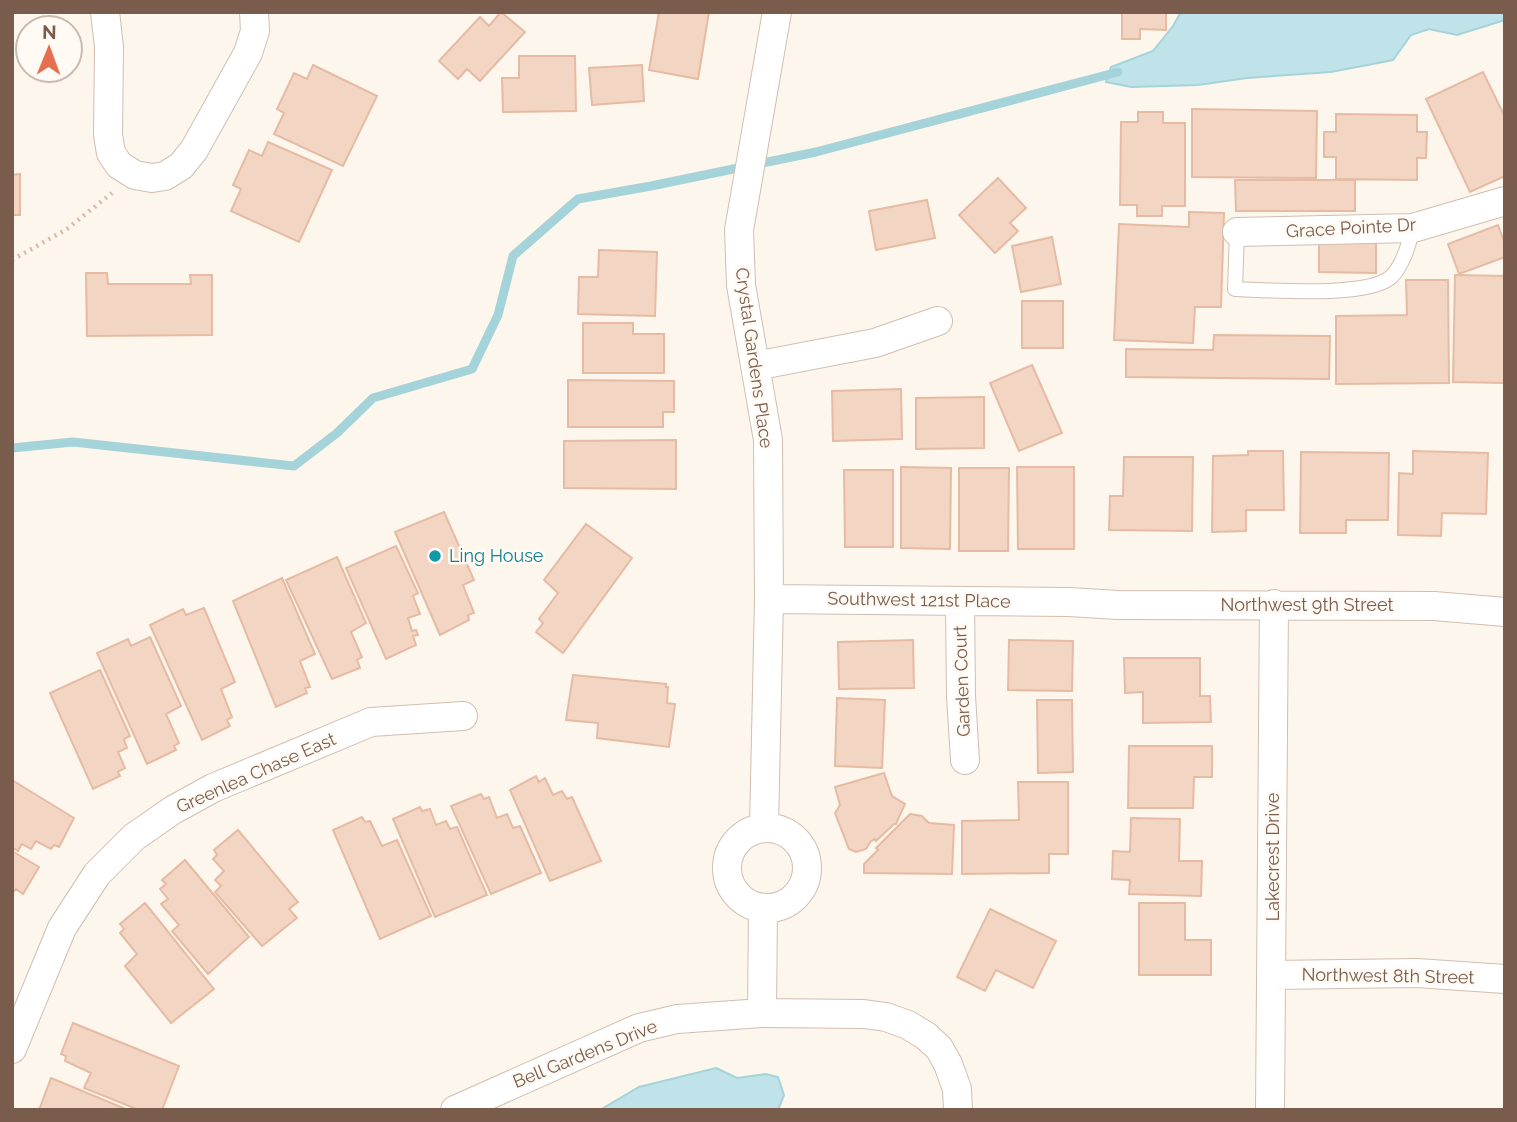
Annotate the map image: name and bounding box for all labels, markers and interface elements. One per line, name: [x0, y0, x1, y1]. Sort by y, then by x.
north arrow: [14, 14, 84, 84]
text: N: [42, 21, 57, 43]
street label: Grace Pointe Dr: [1285, 214, 1417, 241]
street label: Crystal Gardens Place: [731, 266, 778, 450]
place label: Ling House: [449, 545, 544, 566]
marker: Ling House: [427, 548, 443, 564]
street label: Southwest 121st Place: [827, 587, 1011, 612]
street label: Northwest 9th Street: [1221, 594, 1393, 615]
street label: Garden Court: [949, 625, 974, 737]
street label: Greenlea Chase East: [173, 728, 339, 817]
street label: Lakecrest Drive: [1262, 792, 1283, 921]
street label: Northwest 8th Street: [1301, 963, 1475, 988]
street label: Bell Gardens Drive: [510, 1015, 660, 1092]

